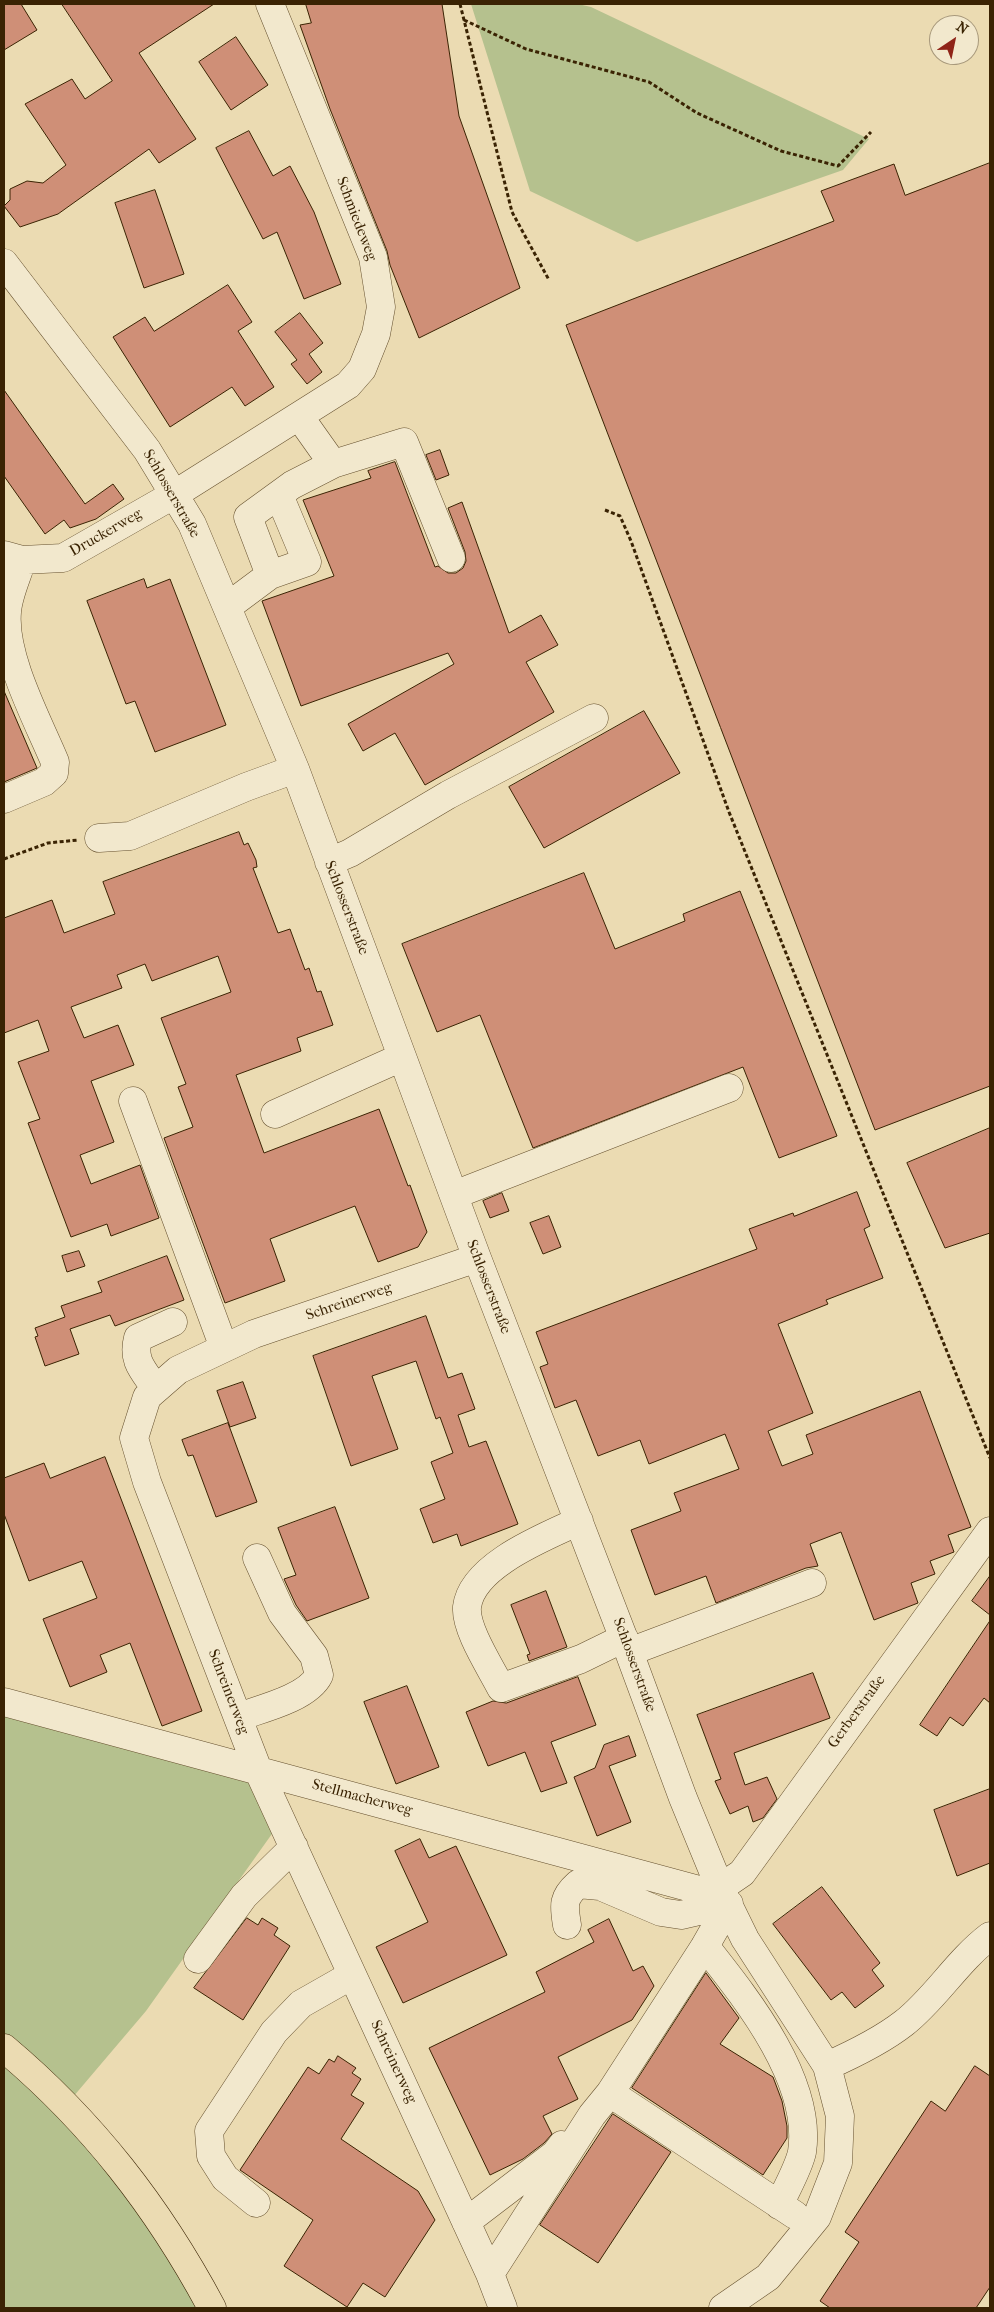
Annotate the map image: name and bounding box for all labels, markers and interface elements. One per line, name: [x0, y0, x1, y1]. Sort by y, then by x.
north arrow: [929, 15, 979, 65]
text: N: [953, 18, 971, 38]
street label: Schmiedeweg: [332, 174, 380, 264]
street label: Schlosserstraße: [138, 447, 204, 541]
street label: Druckerweg: [67, 505, 145, 561]
street label: Schlosserstraße: [320, 859, 372, 957]
street label: Schlosserstraße: [462, 1238, 514, 1336]
street label: Schreinerweg: [304, 1279, 394, 1325]
street label: Schlosserstraße: [609, 1615, 659, 1715]
street label: Schreinerweg: [204, 1647, 252, 1737]
street label: Gerberstraße: [824, 1672, 890, 1752]
street label: Stellmacherweg: [310, 1776, 414, 1820]
street label: Schreinerweg: [366, 2018, 420, 2106]

